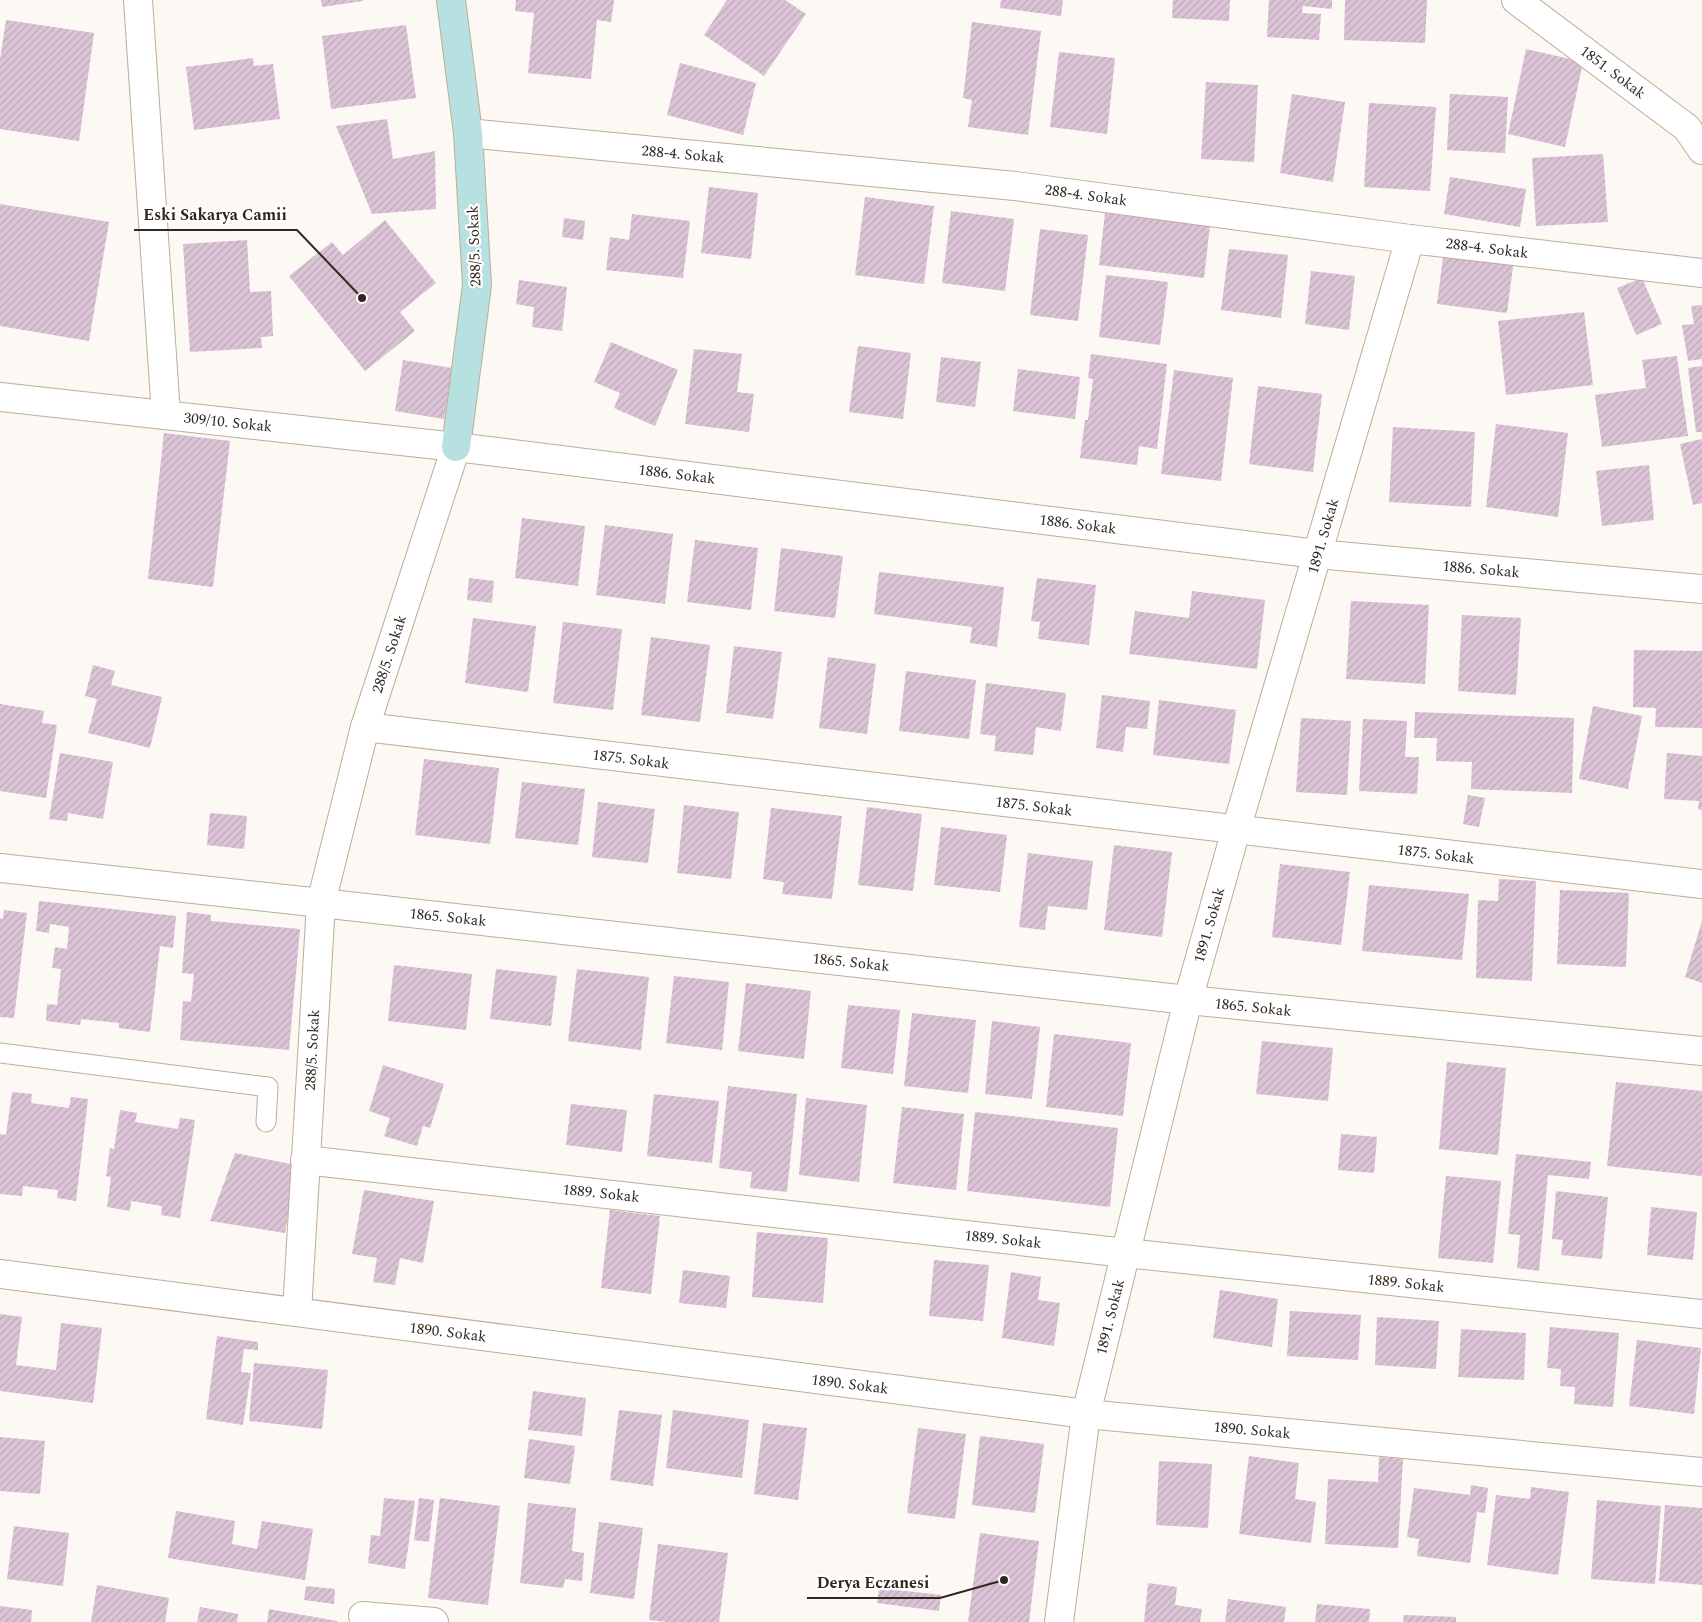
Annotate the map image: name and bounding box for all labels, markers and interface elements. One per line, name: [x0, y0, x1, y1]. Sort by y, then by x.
street label: 1851. Sokak: [1575, 40, 1651, 105]
street label: 288-4. Sokak: [640, 139, 725, 170]
street label: 288-4. Sokak: [1043, 178, 1129, 213]
callout: Eski Sakarya Camii: [134, 199, 297, 230]
text: Eski Sakarya Camii: [143, 203, 287, 227]
street label: 288/5. Sokak: [462, 205, 487, 287]
street label: 288-4. Sokak: [1444, 232, 1530, 265]
street label: 309/10. Sokak: [183, 406, 273, 439]
street label: 1886. Sokak: [637, 458, 717, 491]
street label: 1891. Sokak: [1302, 496, 1345, 577]
street label: 1886. Sokak: [1038, 508, 1118, 541]
street label: 1886. Sokak: [1441, 555, 1521, 584]
street label: 288/5. Sokak: [366, 612, 413, 696]
street label: 1875. Sokak: [591, 743, 671, 776]
street label: 1875. Sokak: [994, 790, 1074, 823]
street label: 1875. Sokak: [1396, 838, 1476, 871]
street label: 1891. Sokak: [1188, 885, 1231, 966]
street label: 1865. Sokak: [408, 902, 488, 933]
street label: 1865. Sokak: [811, 947, 891, 978]
street label: 1865. Sokak: [1213, 992, 1293, 1023]
street label: 288/5. Sokak: [299, 1009, 326, 1091]
street label: 1889. Sokak: [561, 1178, 641, 1209]
street label: 1889. Sokak: [963, 1224, 1043, 1255]
street label: 1889. Sokak: [1366, 1268, 1446, 1299]
street label: 1891. Sokak: [1090, 1277, 1131, 1358]
street label: 1890. Sokak: [408, 1316, 488, 1349]
street label: 1890. Sokak: [810, 1368, 890, 1401]
street label: 1890. Sokak: [1212, 1416, 1292, 1445]
callout: Derya Eczanesi: [807, 1567, 940, 1598]
text: Derya Eczanesi: [817, 1571, 929, 1595]

